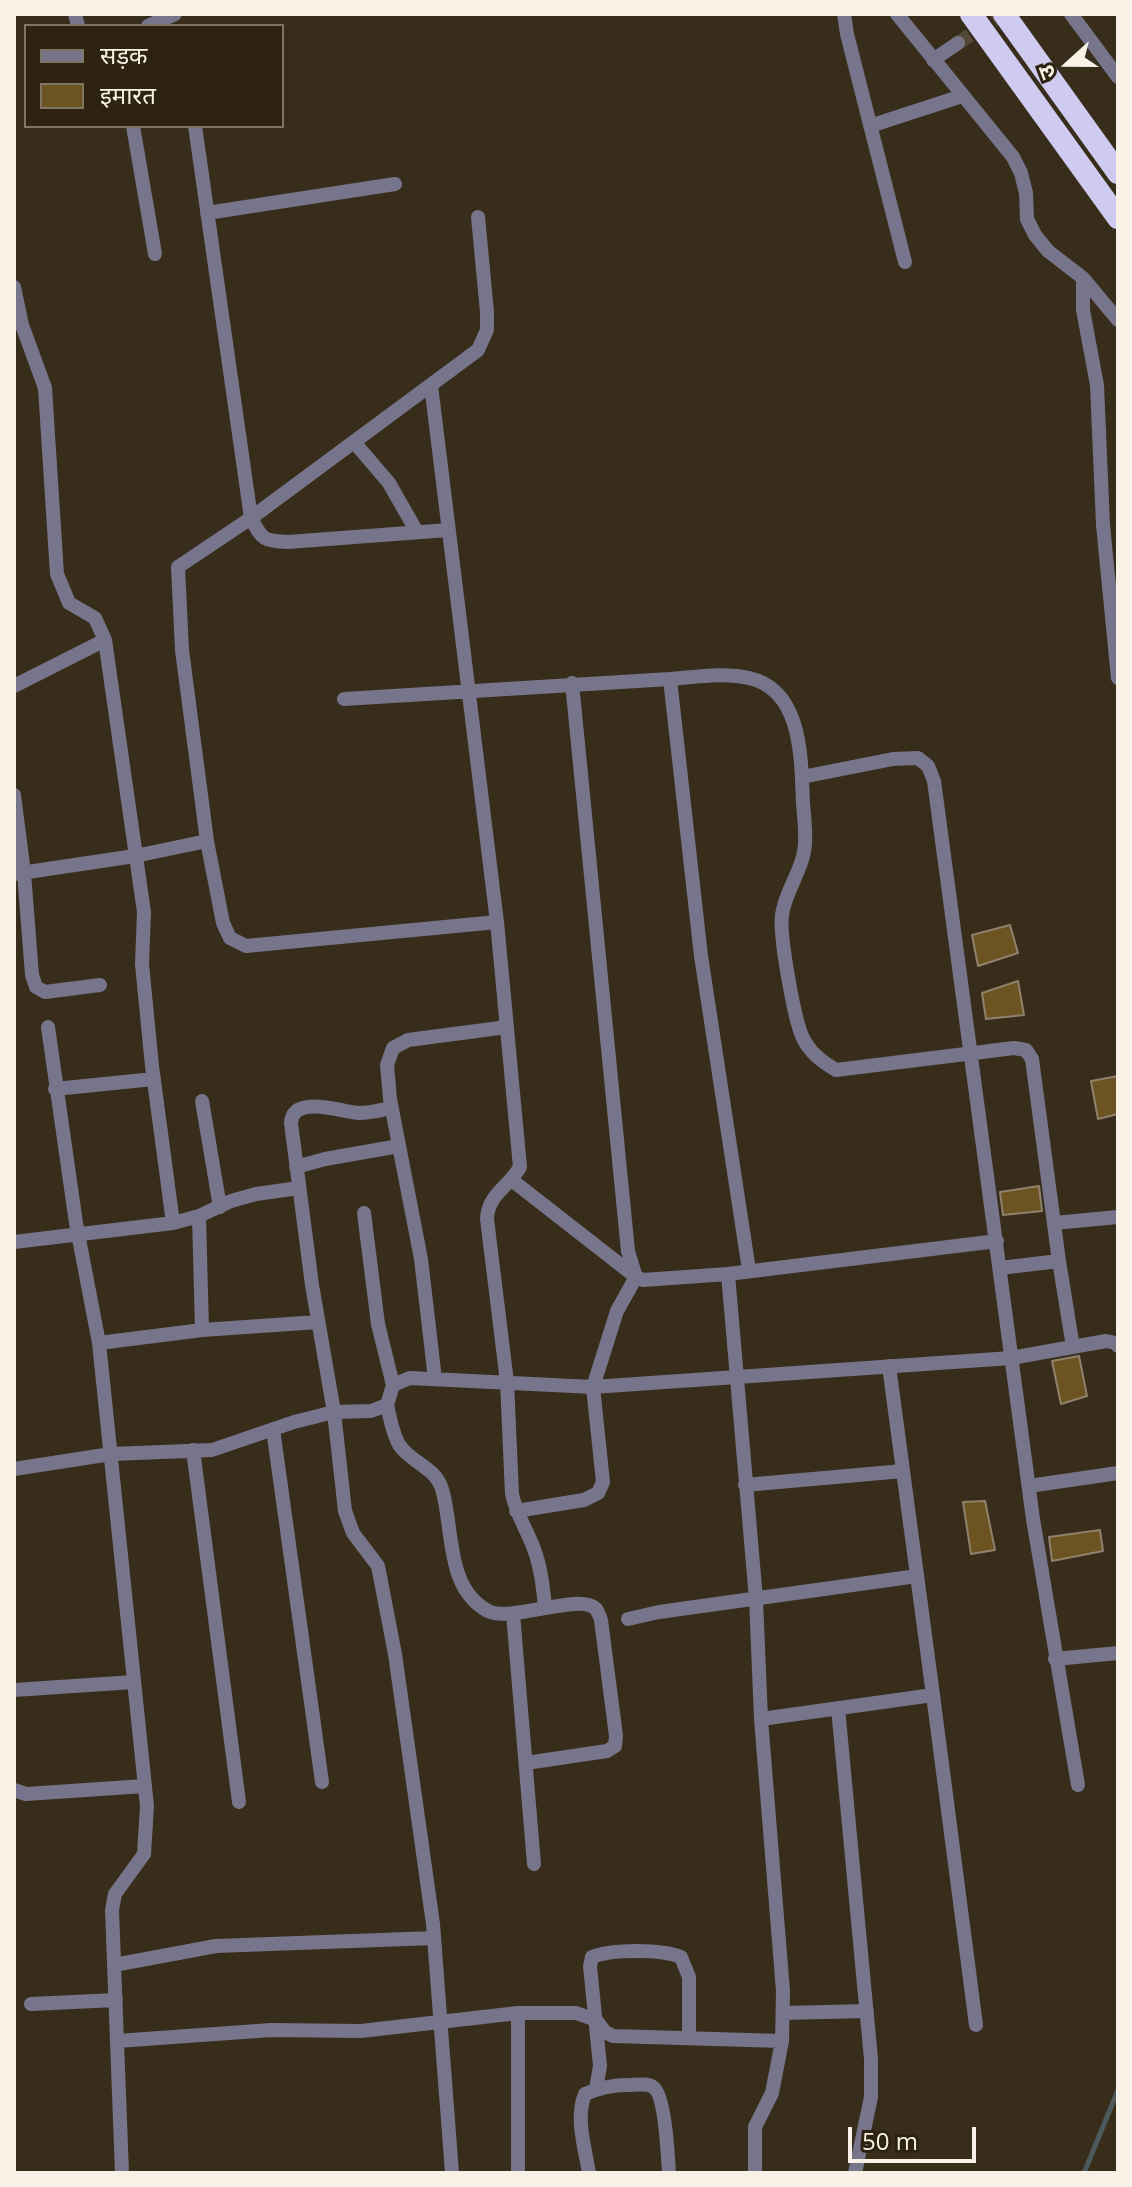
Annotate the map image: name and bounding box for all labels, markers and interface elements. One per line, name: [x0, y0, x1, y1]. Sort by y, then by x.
legend: [24, 24, 284, 128]
north arrow: [1028, 24, 1108, 104]
text: सड़क: [100, 38, 148, 71]
text: उ: [1029, 61, 1062, 84]
text: इमारत: [100, 78, 156, 111]
scale bar: [852, 2111, 980, 2161]
text: 50 m: [862, 2124, 918, 2157]

